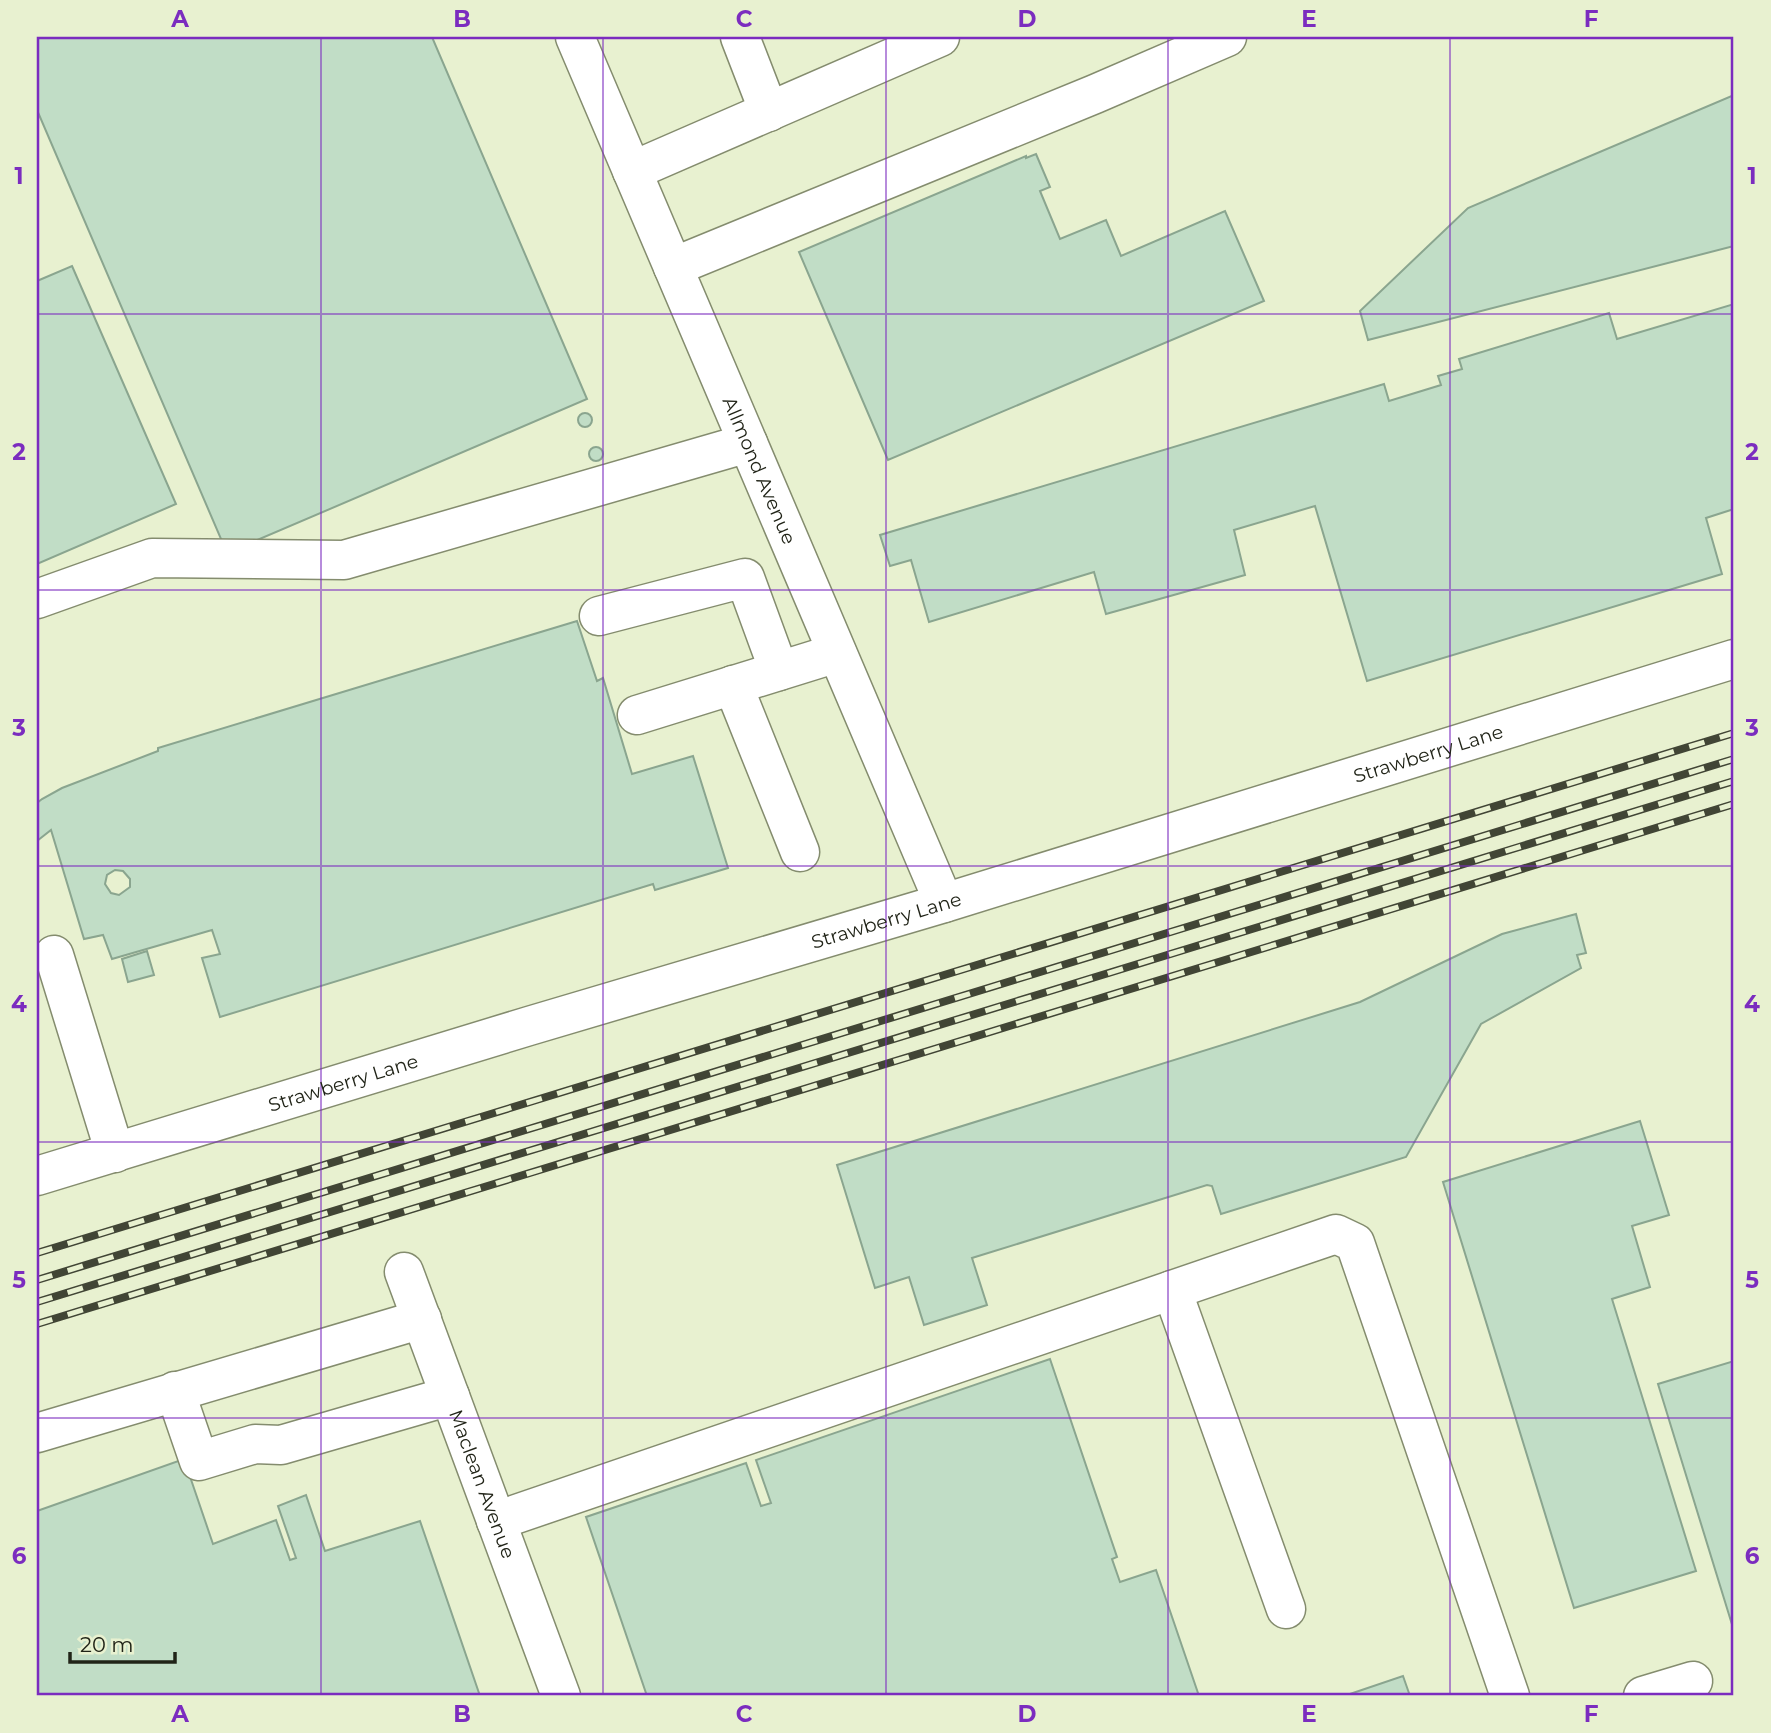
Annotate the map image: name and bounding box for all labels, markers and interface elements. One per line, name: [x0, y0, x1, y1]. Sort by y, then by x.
text: A: [170, 5, 189, 33]
text: B: [453, 5, 471, 33]
text: C: [736, 5, 753, 33]
text: D: [1018, 5, 1037, 33]
text: E: [1301, 5, 1317, 33]
text: F: [1584, 5, 1599, 33]
text: 1: [14, 162, 24, 190]
text: 1: [1747, 162, 1757, 190]
street label: Allmond Avenue: [718, 393, 801, 548]
text: 2: [12, 438, 26, 466]
text: 2: [1745, 438, 1759, 466]
text: 3: [11, 714, 26, 742]
text: 3: [1744, 714, 1759, 742]
street label: Strawberry Lane: [1351, 720, 1506, 788]
street label: Strawberry Lane: [809, 887, 964, 954]
text: 4: [11, 990, 27, 1018]
text: 4: [1744, 990, 1760, 1018]
street label: Strawberry Lane: [266, 1049, 421, 1117]
text: 5: [12, 1266, 26, 1294]
text: 5: [1745, 1266, 1759, 1294]
street label: Maclean Avenue: [444, 1406, 520, 1562]
text: 6: [12, 1542, 27, 1570]
text: 6: [1745, 1542, 1760, 1570]
scale bar: [70, 1621, 175, 1665]
text: 20 m: [80, 1632, 134, 1657]
text: A: [170, 1700, 189, 1728]
text: B: [453, 1700, 471, 1728]
text: C: [736, 1700, 753, 1728]
text: D: [1018, 1700, 1037, 1728]
text: E: [1301, 1700, 1317, 1728]
text: F: [1584, 1700, 1599, 1728]

